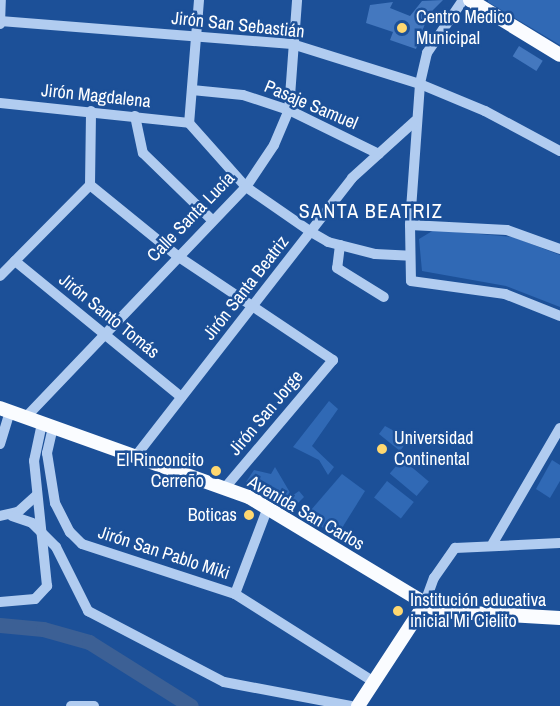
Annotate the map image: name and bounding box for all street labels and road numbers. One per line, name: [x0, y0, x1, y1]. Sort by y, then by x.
street label: Jirón San Sebastián: [170, 7, 306, 43]
street label: Pasaje Samuel: [261, 76, 361, 134]
street label: Jirón Magdalena: [40, 80, 152, 112]
street label: Calle Santa Lucía: [143, 168, 239, 266]
street label: Jirón Santa Beatriz: [199, 232, 293, 344]
street label: Jirón Santo Tomás: [54, 269, 164, 363]
street label: Jirón San Jorge: [224, 366, 308, 460]
street label: Avenida San Carlos: [244, 471, 368, 555]
street label: Jirón San Pablo Miki: [96, 522, 232, 584]

